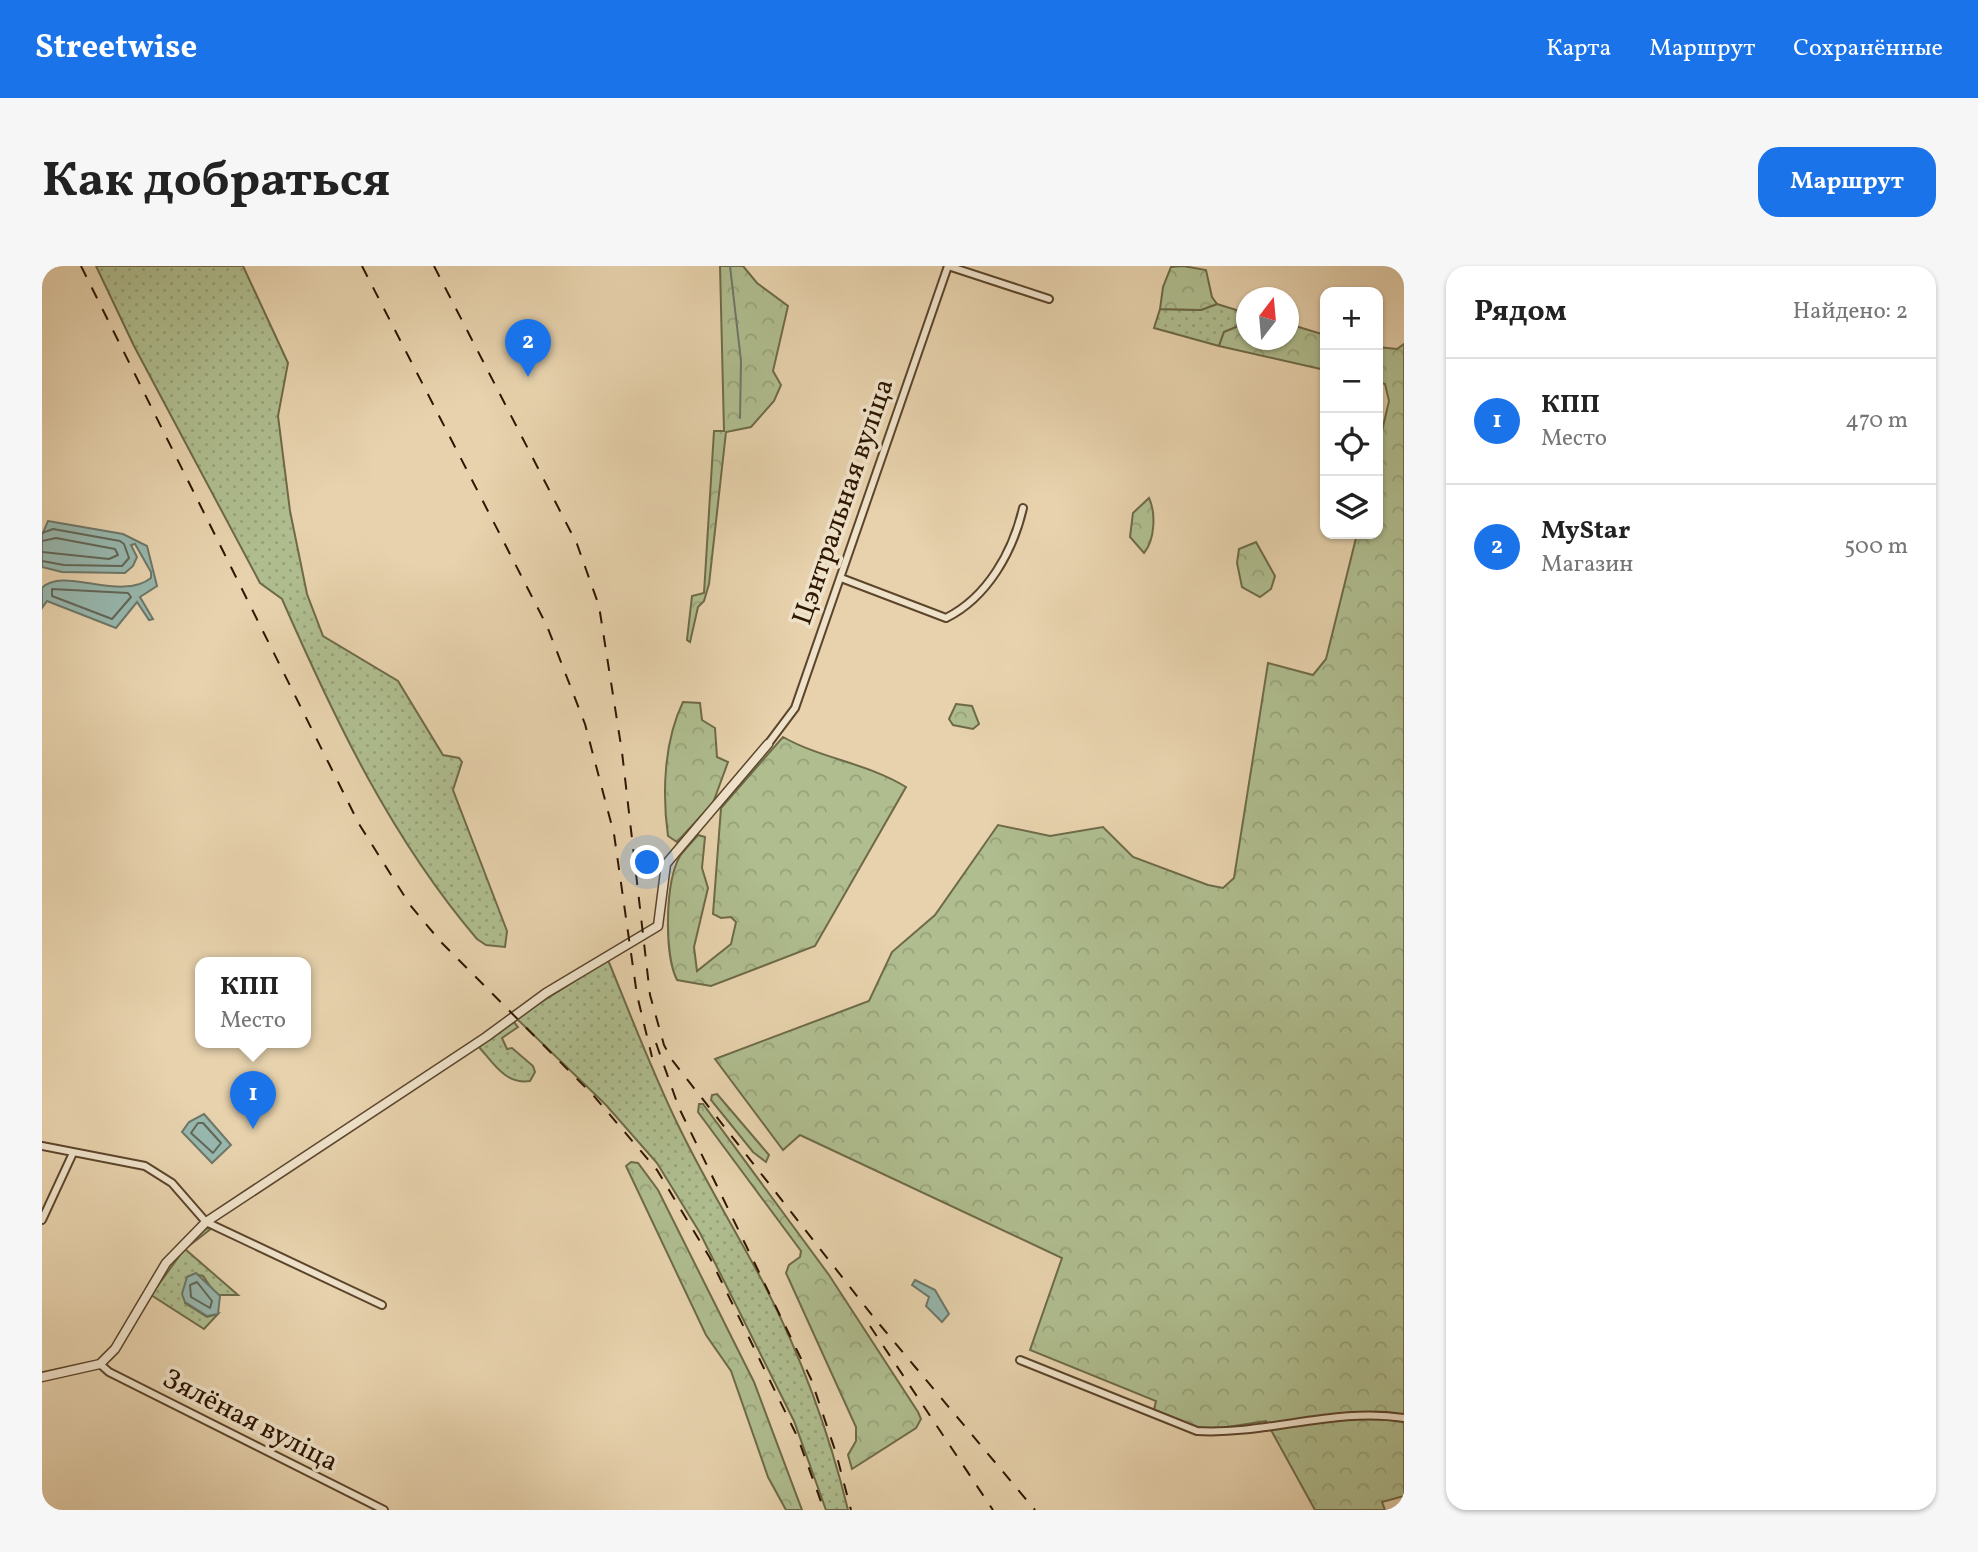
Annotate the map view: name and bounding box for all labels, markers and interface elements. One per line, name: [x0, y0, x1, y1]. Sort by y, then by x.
text: Streetwise: [35, 26, 197, 72]
text: Карта: [1546, 32, 1611, 66]
text: Маршрут: [1649, 32, 1755, 66]
text: Сохранённые: [1793, 32, 1943, 66]
button: Маршрут: [1758, 147, 1936, 217]
text: Как добраться: [42, 148, 390, 217]
north arrow: [1236, 287, 1299, 350]
map controls: [1320, 287, 1383, 539]
button: +: [1320, 287, 1383, 350]
text: Рядом: [1474, 291, 1567, 333]
text: Найдено: 2: [1793, 296, 1908, 328]
pin: 2: [505, 319, 551, 377]
button: −: [1320, 350, 1383, 413]
street label: Цэнтральная вуліца: [784, 374, 904, 630]
text: КПП: [1541, 387, 1600, 423]
text: 1: [1492, 405, 1502, 437]
text: 470 m: [1845, 405, 1908, 437]
button: locate: [1320, 413, 1383, 476]
text: Место: [1541, 423, 1607, 455]
button: layers: [1320, 476, 1383, 539]
text: MyStar: [1541, 513, 1630, 549]
text: 2: [1491, 531, 1503, 563]
text: 500 m: [1844, 531, 1908, 563]
text: Магазин: [1541, 549, 1633, 581]
your location: [630, 845, 664, 879]
popup: [195, 957, 311, 1048]
text: КПП: [220, 969, 279, 1005]
text: Место: [220, 1005, 286, 1037]
pin: 1: [230, 1071, 276, 1129]
street label: Зялёная вуліца: [155, 1360, 345, 1482]

